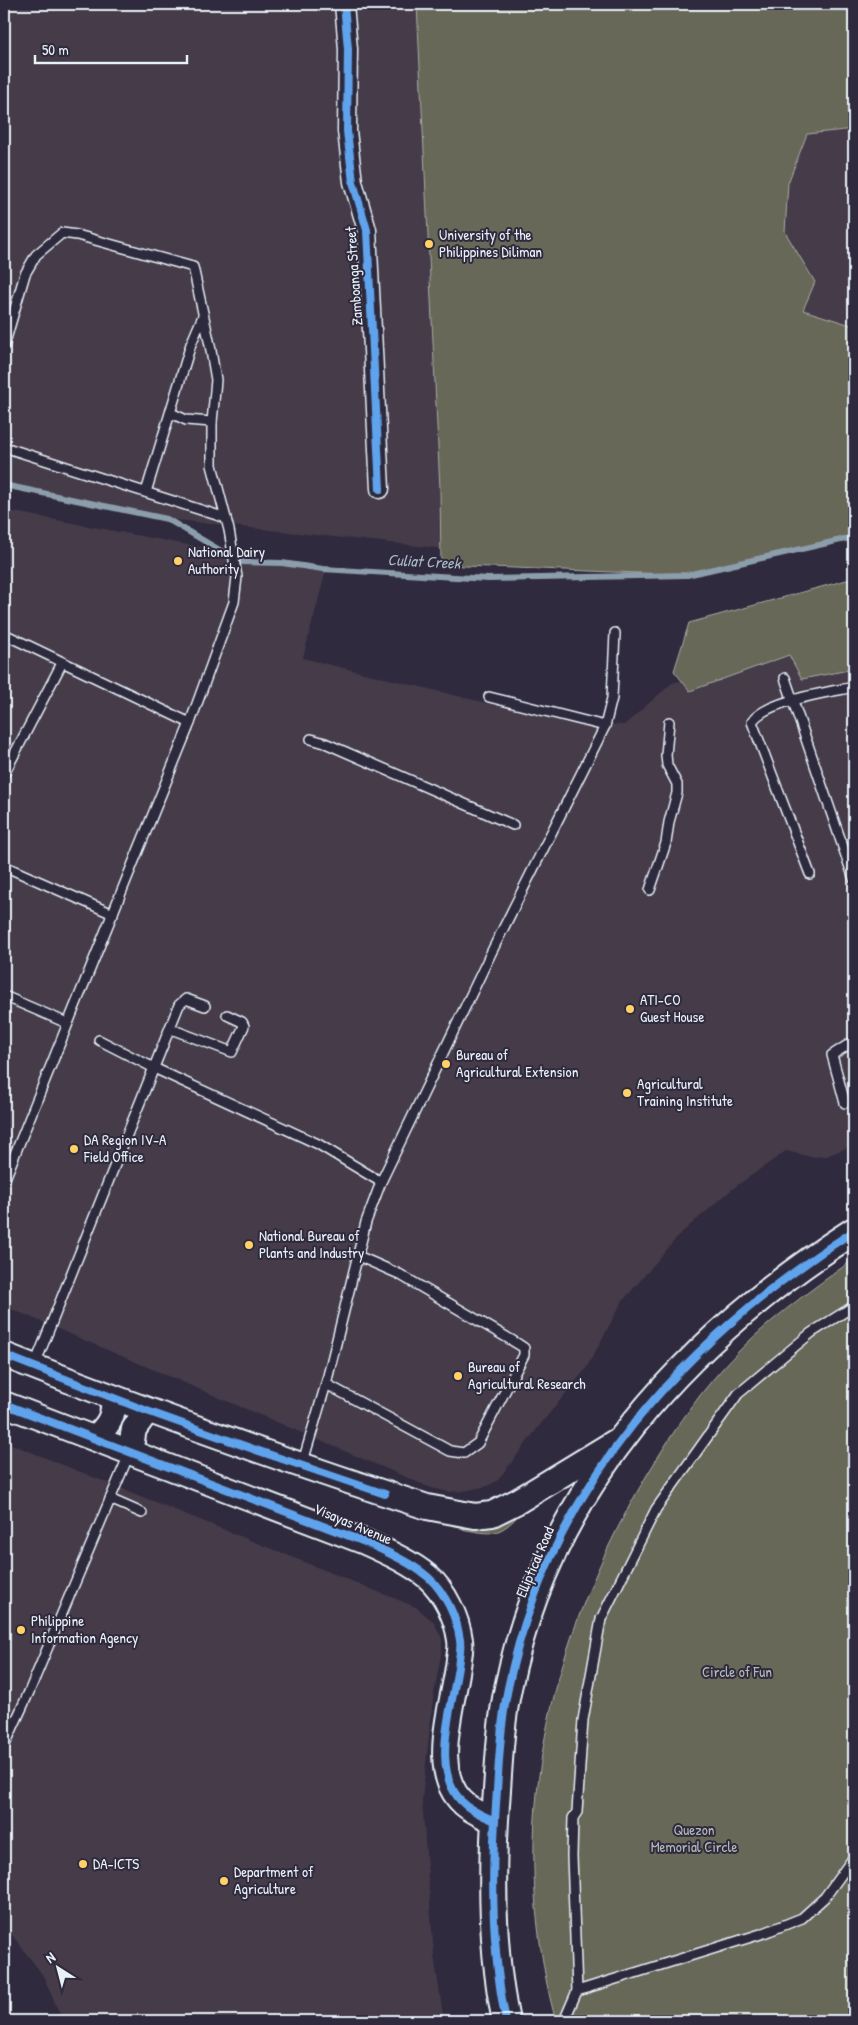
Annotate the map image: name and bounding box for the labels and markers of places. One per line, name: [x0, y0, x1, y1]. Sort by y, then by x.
place label: University of the Philippines Diliman: [439, 224, 542, 262]
marker: University of the Philippines Diliman: [423, 238, 435, 250]
place label: National Dairy Authority: [188, 541, 265, 579]
marker: National Dairy Authority: [172, 555, 184, 567]
place label: ATI-CO Guest House: [640, 989, 704, 1027]
marker: ATI-CO Guest House: [624, 1003, 636, 1015]
place label: Bureau of Agricultural Extension: [456, 1044, 579, 1082]
marker: Bureau of Agricultural Extension: [440, 1058, 452, 1070]
place label: Agricultural Training Institute: [637, 1073, 733, 1111]
marker: Agricultural Training Institute: [621, 1087, 633, 1099]
place label: DA Region IV-A Field Office: [83, 1129, 167, 1167]
marker: DA Region IV-A Field Office: [68, 1143, 80, 1155]
place label: National Bureau of Plants and Industry: [259, 1225, 364, 1263]
marker: National Bureau of Plants and Industry: [243, 1239, 255, 1251]
place label: Bureau of Agricultural Research: [468, 1356, 586, 1394]
marker: Bureau of Agricultural Research: [452, 1370, 464, 1382]
place label: Philippine Information Agency: [31, 1610, 138, 1648]
marker: Philippine Information Agency: [15, 1624, 27, 1636]
place label: DA-ICTS: [93, 1853, 139, 1874]
marker: DA-ICTS: [77, 1858, 89, 1870]
place label: Department of Agriculture: [234, 1861, 314, 1899]
marker: Department of Agriculture: [218, 1875, 230, 1887]

